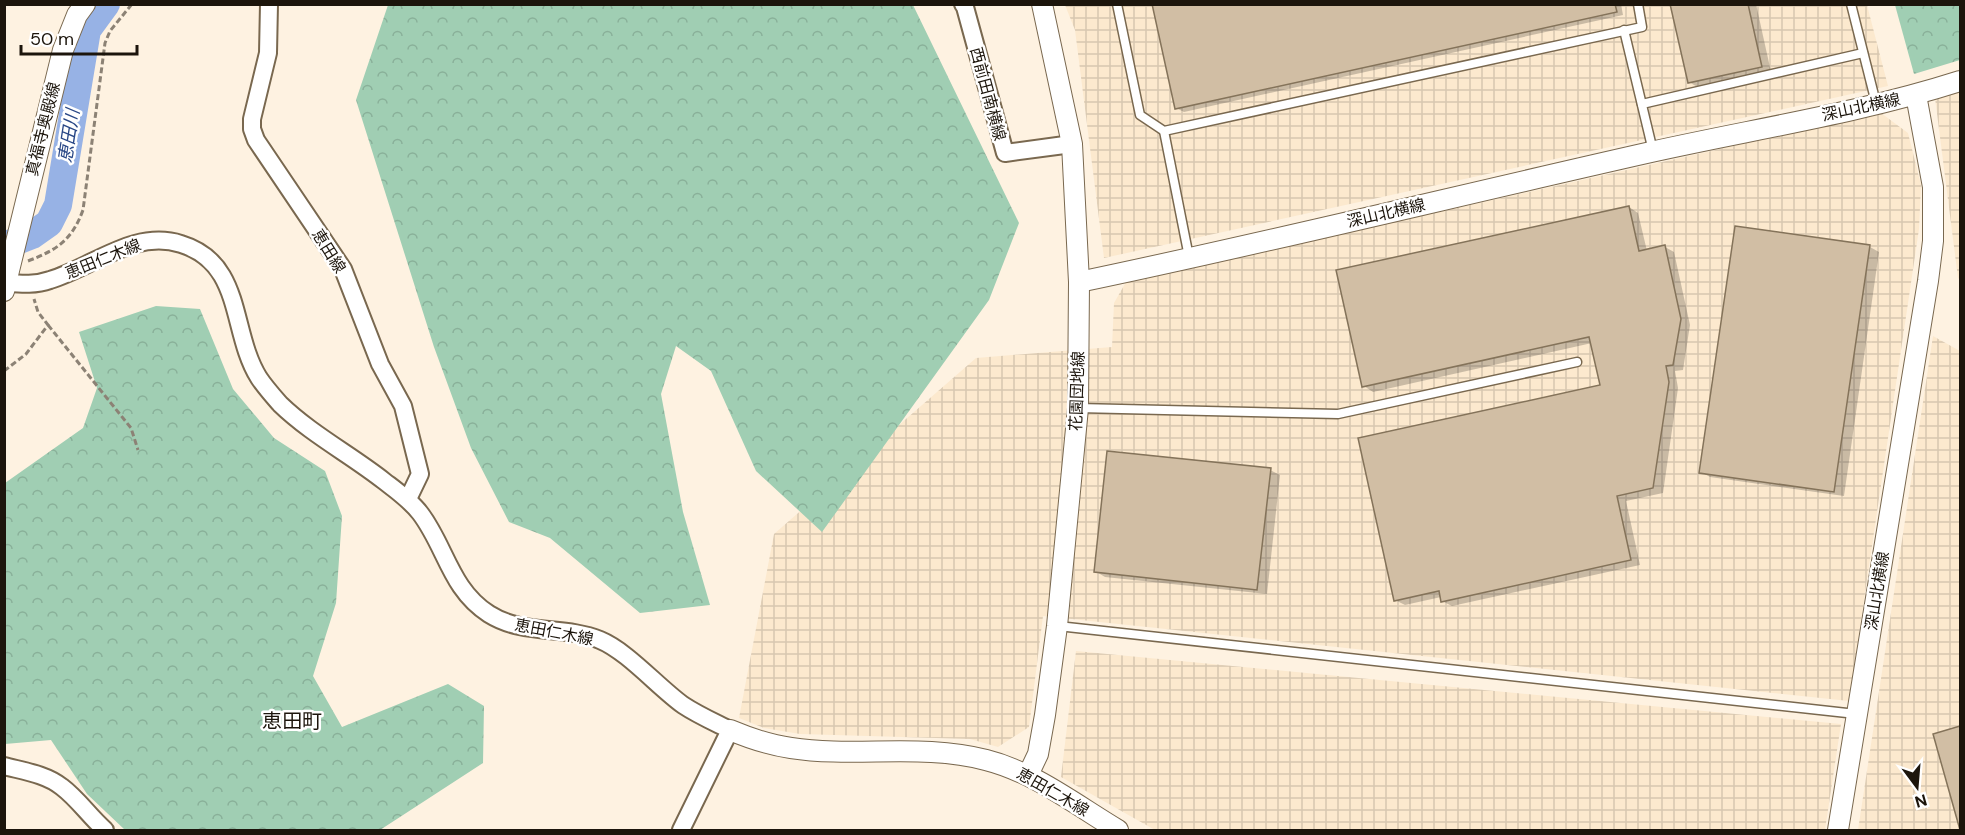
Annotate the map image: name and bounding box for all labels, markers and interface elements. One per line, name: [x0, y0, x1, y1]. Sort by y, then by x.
scale bar: [21, 18, 136, 56]
text: 50 m: [30, 27, 74, 51]
street label: 西前田南横線: [965, 45, 1011, 143]
street label: 真福寺奥殿線: [21, 80, 65, 178]
street label: 深山北横線: [1820, 88, 1902, 126]
water label: 恵田川: [53, 105, 85, 165]
street label: 深山北横線: [1345, 194, 1427, 232]
street label: 恵田線: [307, 225, 351, 277]
street label: 恵田仁木線: [62, 234, 144, 284]
street label: 花園団地線: [1065, 351, 1089, 431]
street label: 深山北横線: [1860, 550, 1894, 632]
street label: 恵田仁木線: [513, 614, 595, 650]
district label: 恵田町: [262, 708, 322, 734]
north arrow: [1887, 757, 1947, 817]
street label: 恵田仁木線: [1013, 763, 1093, 821]
text: N: [1912, 789, 1930, 813]

